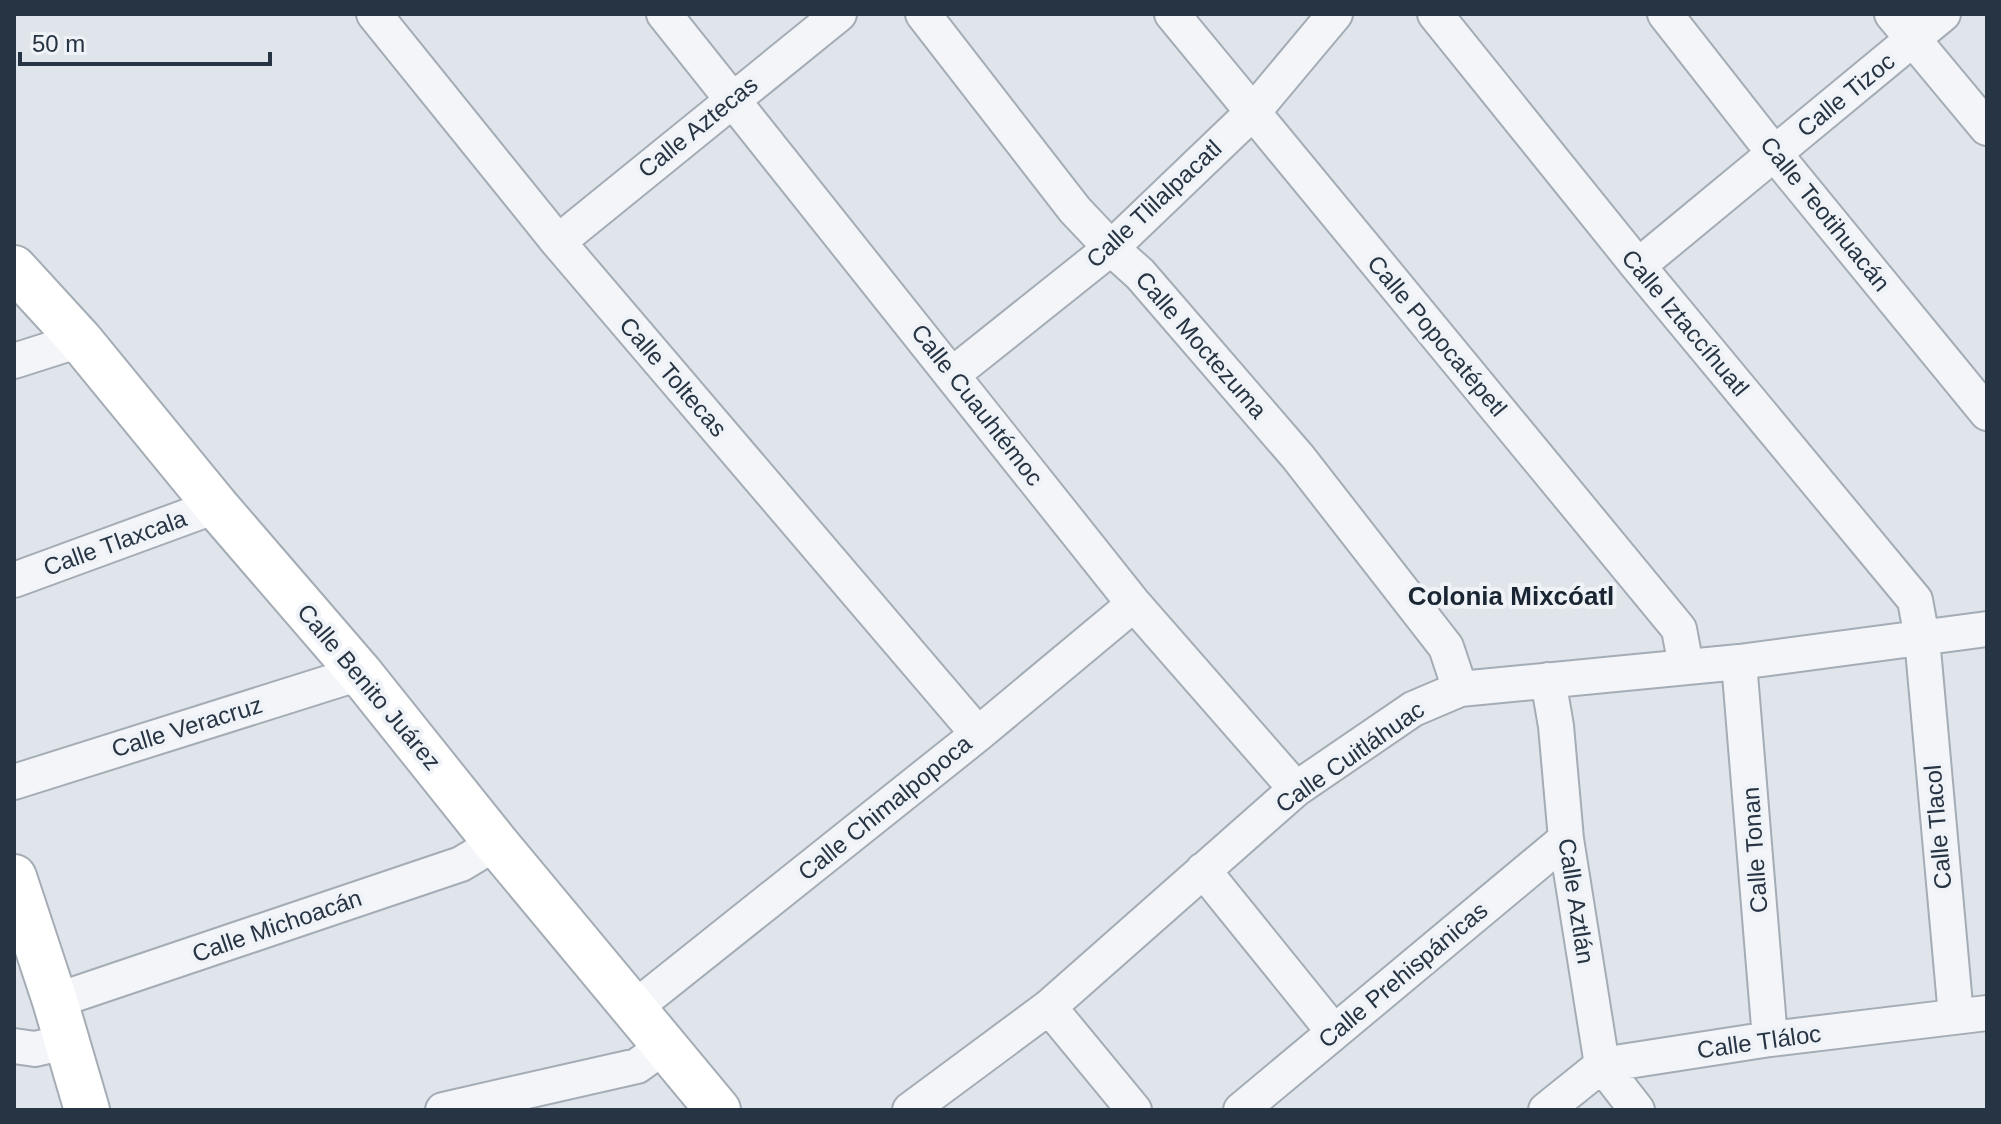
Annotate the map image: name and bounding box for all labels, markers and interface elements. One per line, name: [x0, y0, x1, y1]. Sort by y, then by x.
scale bar: [20, 16, 270, 66]
text: 50 m: [32, 30, 85, 57]
street label: Calle Tizoc: [1792, 47, 1900, 142]
street label: Calle Aztecas: [633, 70, 763, 183]
street label: Calle Teotihuacán: [1755, 131, 1896, 296]
street label: Calle Tlilalpacatl: [1081, 134, 1227, 273]
street label: Calle Iztaccíhuatl: [1616, 244, 1754, 401]
street label: Calle Popocatépetl: [1362, 250, 1512, 422]
street label: Calle Moctezuma: [1130, 266, 1273, 424]
street label: Calle Toltecas: [614, 312, 732, 442]
street label: Calle Cuauhtémoc: [906, 319, 1049, 491]
street label: Calle Tlaxcala: [40, 504, 191, 581]
district label: Colonia Mixcóatl: [1408, 581, 1614, 611]
street label: Calle Benito Juárez: [292, 598, 447, 775]
street label: Calle Veracruz: [108, 691, 265, 762]
street label: Calle Cuitláhuac: [1270, 695, 1429, 818]
street label: Calle Chimalpopoca: [793, 729, 977, 886]
street label: Calle Tlacol: [1919, 764, 1956, 890]
street label: Calle Tonan: [1737, 786, 1772, 914]
street label: Calle Aztlán: [1553, 836, 1600, 966]
street label: Calle Michoacán: [189, 884, 365, 967]
street label: Calle Prehispánicas: [1313, 896, 1493, 1053]
street label: Calle Tláloc: [1695, 1019, 1823, 1064]

